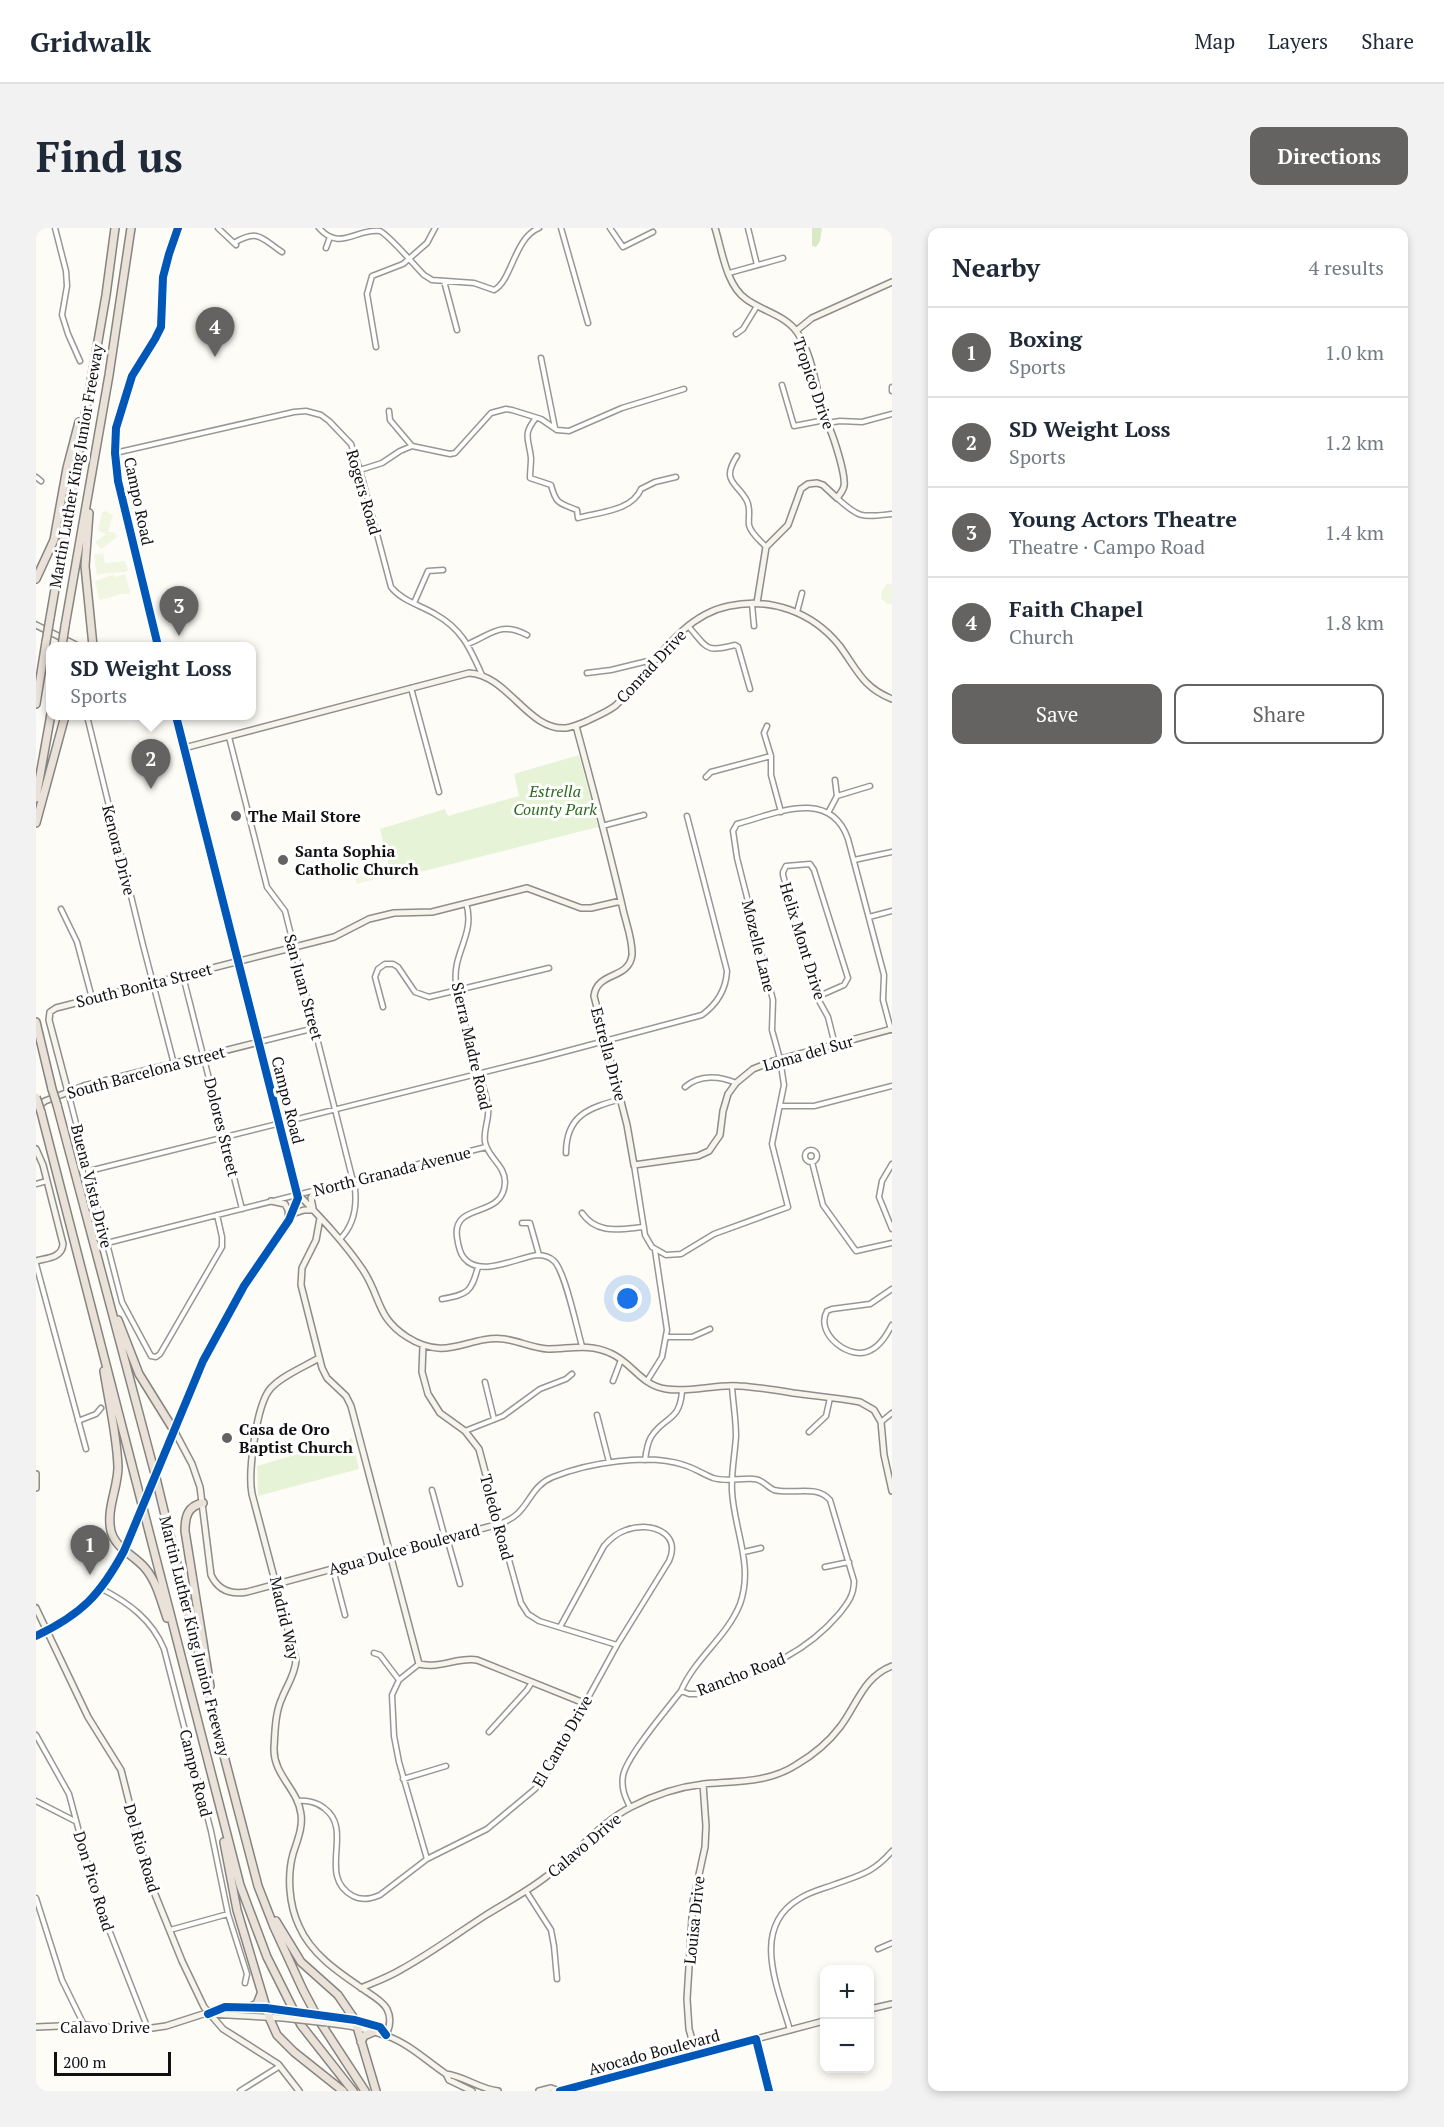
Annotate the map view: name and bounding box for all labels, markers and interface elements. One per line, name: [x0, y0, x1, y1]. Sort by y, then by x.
text: Gridwalk: [30, 23, 151, 60]
text: Map: [1194, 27, 1235, 55]
text: Layers: [1268, 27, 1328, 55]
text: Share: [1361, 27, 1414, 55]
button: Directions: [1250, 127, 1408, 185]
text: Find us: [36, 128, 183, 184]
text: Nearby: [952, 250, 1040, 284]
text: 4 results: [1309, 254, 1384, 281]
pin: 4: [196, 308, 234, 357]
text: Boxing: [1009, 324, 1082, 353]
street label: Tropico Drive: [788, 334, 840, 432]
text: 1: [966, 339, 977, 366]
text: 1.0 km: [1325, 339, 1384, 366]
street label: Martin Luther King Junior Freeway: [44, 341, 108, 590]
text: Sports: [1009, 353, 1066, 380]
text: SD Weight Loss: [1009, 414, 1171, 443]
text: 2: [966, 429, 977, 456]
text: 1.2 km: [1325, 429, 1384, 456]
text: Sports: [1009, 443, 1066, 470]
street label: Rogers Road: [341, 447, 387, 537]
street label: Campo Road: [119, 455, 159, 547]
text: Young Actors Theatre: [1009, 504, 1237, 533]
text: 3: [966, 519, 977, 546]
text: 1.4 km: [1325, 519, 1384, 546]
text: Theatre · Campo Road: [1009, 533, 1205, 560]
pin: 3: [160, 586, 198, 636]
text: Faith Chapel: [1009, 594, 1143, 623]
text: 4: [966, 609, 977, 636]
text: 1.8 km: [1325, 609, 1384, 636]
text: Church: [1009, 623, 1074, 650]
street label: Conrad Drive: [611, 624, 691, 708]
popup: [46, 642, 256, 720]
text: SD Weight Loss: [70, 653, 232, 682]
text: Sports: [70, 682, 127, 709]
button: Save: [952, 684, 1162, 744]
button: Share: [1174, 684, 1384, 744]
pin: 2: [132, 740, 170, 789]
park label: Estrella County Park: [513, 780, 597, 820]
street label: Kenora Drive: [97, 803, 141, 897]
place label: The Mail Store: [248, 805, 361, 827]
marker: The Mail Store: [229, 809, 243, 823]
place label: Santa Sophia Catholic Church: [295, 840, 419, 880]
marker: Santa Sophia Catholic Church: [276, 853, 290, 867]
street label: Helix Mont Drive: [775, 880, 831, 1002]
street label: Mozelle Lane: [737, 898, 781, 994]
street label: San Juan Street: [279, 932, 329, 1042]
street label: South Bonita Street: [74, 957, 214, 1013]
street label: Sierra Madre Road: [447, 980, 497, 1112]
street label: Estrella Drive: [586, 1005, 632, 1103]
street label: Loma del Sur: [760, 1029, 857, 1076]
street label: South Barcelona Street: [64, 1040, 228, 1104]
street label: Campo Road: [266, 1054, 310, 1146]
street label: Dolores Street: [199, 1075, 245, 1179]
street label: Buena Vista Drive: [66, 1122, 118, 1250]
street label: North Granada Avenue: [311, 1141, 473, 1201]
your location: [613, 1284, 642, 1313]
place label: Casa de Oro Baptist Church: [239, 1418, 354, 1458]
marker: Casa de Oro Baptist Church: [220, 1431, 234, 1445]
street label: Toledo Road: [475, 1472, 519, 1562]
street label: Martin Luther King Junior Freeway: [154, 1513, 236, 1759]
street label: Agua Dulce Boulevard: [326, 1518, 482, 1580]
pin: 1: [70, 1526, 110, 1575]
street label: Madrid Way: [265, 1574, 305, 1663]
street label: Rancho Road: [694, 1647, 788, 1701]
street label: El Canto Drive: [527, 1691, 597, 1791]
street label: Campo Road: [174, 1727, 218, 1819]
street label: Del Rio Road: [119, 1801, 165, 1895]
street label: Calavo Drive: [542, 1808, 626, 1882]
street label: Don Pico Road: [68, 1828, 120, 1934]
street label: Louisa Drive: [678, 1875, 710, 1965]
map controls: [820, 1965, 874, 2073]
button: +: [820, 1965, 874, 2019]
street label: Calavo Drive: [60, 2016, 150, 2038]
button: −: [820, 2019, 874, 2073]
street label: Avocado Boulevard: [586, 2024, 722, 2080]
scale bar: [54, 2049, 171, 2076]
text: 200 m: [63, 2051, 106, 2073]

